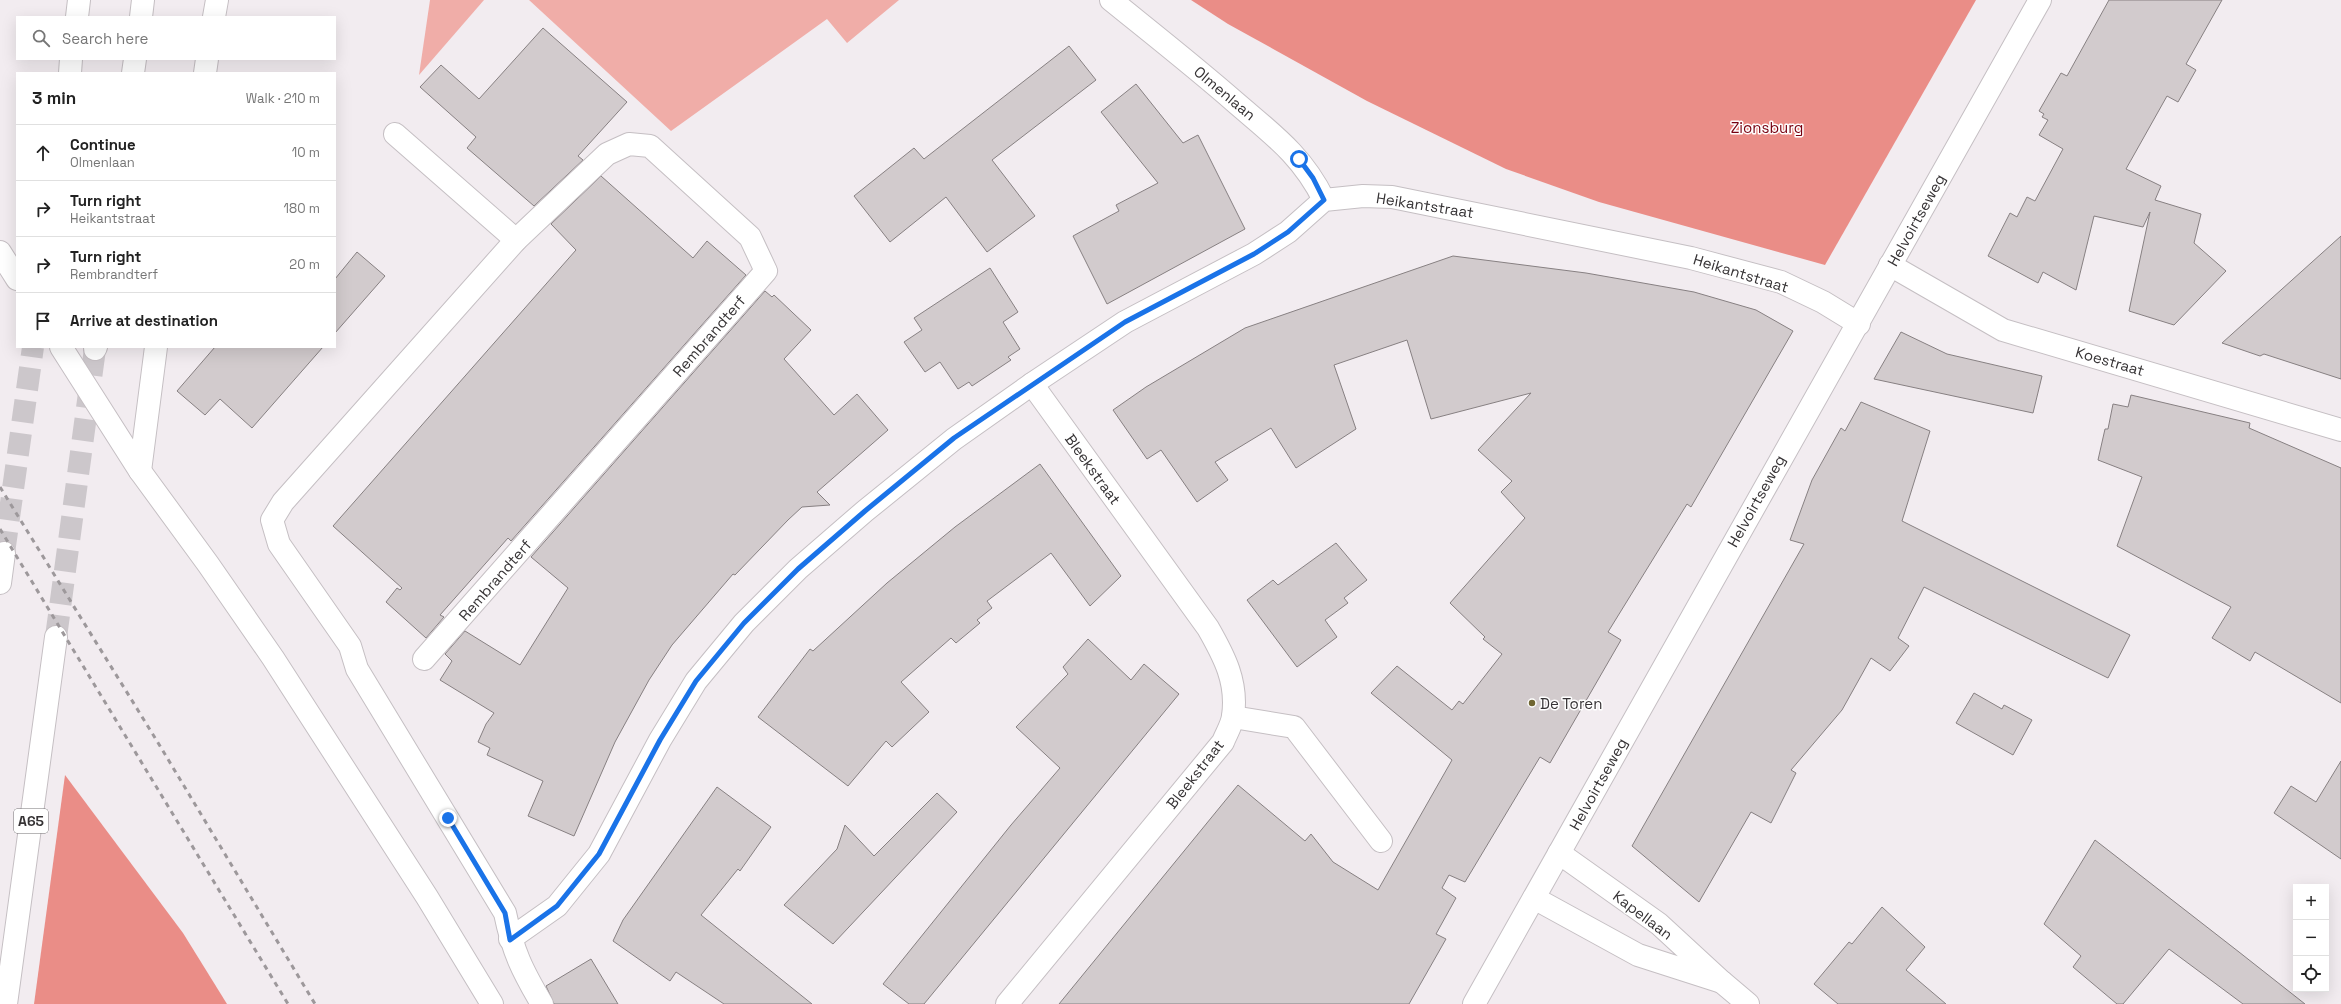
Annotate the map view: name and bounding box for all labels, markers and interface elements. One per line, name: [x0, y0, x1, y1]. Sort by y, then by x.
search box: [16, 16, 336, 60]
icon: search: [30, 27, 52, 49]
text: Search here: [62, 29, 148, 48]
street label: Olmenlaan: [1190, 62, 1260, 124]
text: 3 min: [32, 87, 76, 109]
text: Walk · 210 m: [246, 90, 320, 107]
park label: Zionsburg: [1731, 118, 1803, 137]
text: Continue: [70, 135, 136, 154]
icon: ahead: [32, 142, 54, 164]
text: 10 m: [292, 144, 320, 161]
route start: [1290, 150, 1308, 168]
text: Olmenlaan: [70, 154, 135, 171]
street label: Helvoirtseweg: [1883, 170, 1949, 270]
street label: Heikantstraat: [1375, 188, 1475, 222]
text: Turn right: [70, 191, 141, 210]
icon: right: [32, 198, 54, 220]
text: 180 m: [284, 200, 320, 217]
text: Heikantstraat: [70, 210, 155, 227]
text: Turn right: [70, 247, 141, 266]
street label: Heikantstraat: [1691, 250, 1791, 297]
icon: right: [32, 254, 54, 276]
text: 20 m: [289, 256, 320, 273]
text: Rembrandterf: [70, 266, 158, 283]
street label: Rembrandterf: [669, 291, 750, 381]
icon: arrive: [32, 310, 54, 332]
text: Arrive at destination: [70, 311, 218, 330]
street label: Koestraat: [2073, 342, 2147, 380]
street label: Bleekstraat: [1061, 430, 1125, 508]
street label: Helvoirtseweg: [1723, 451, 1789, 551]
street label: Rembrandterf: [455, 535, 536, 625]
place label: De Toren: [1540, 694, 1602, 713]
marker: De Toren: [1527, 698, 1537, 708]
street label: Helvoirtseweg: [1565, 734, 1631, 834]
street label: Bleekstraat: [1162, 735, 1228, 813]
road number: A65: [14, 809, 48, 833]
route end: [439, 809, 457, 827]
map controls: [2293, 884, 2329, 992]
button: +: [2293, 884, 2329, 920]
street label: Kapellaan: [1609, 886, 1677, 944]
button: −: [2293, 920, 2329, 956]
button: locate: [2293, 956, 2329, 992]

